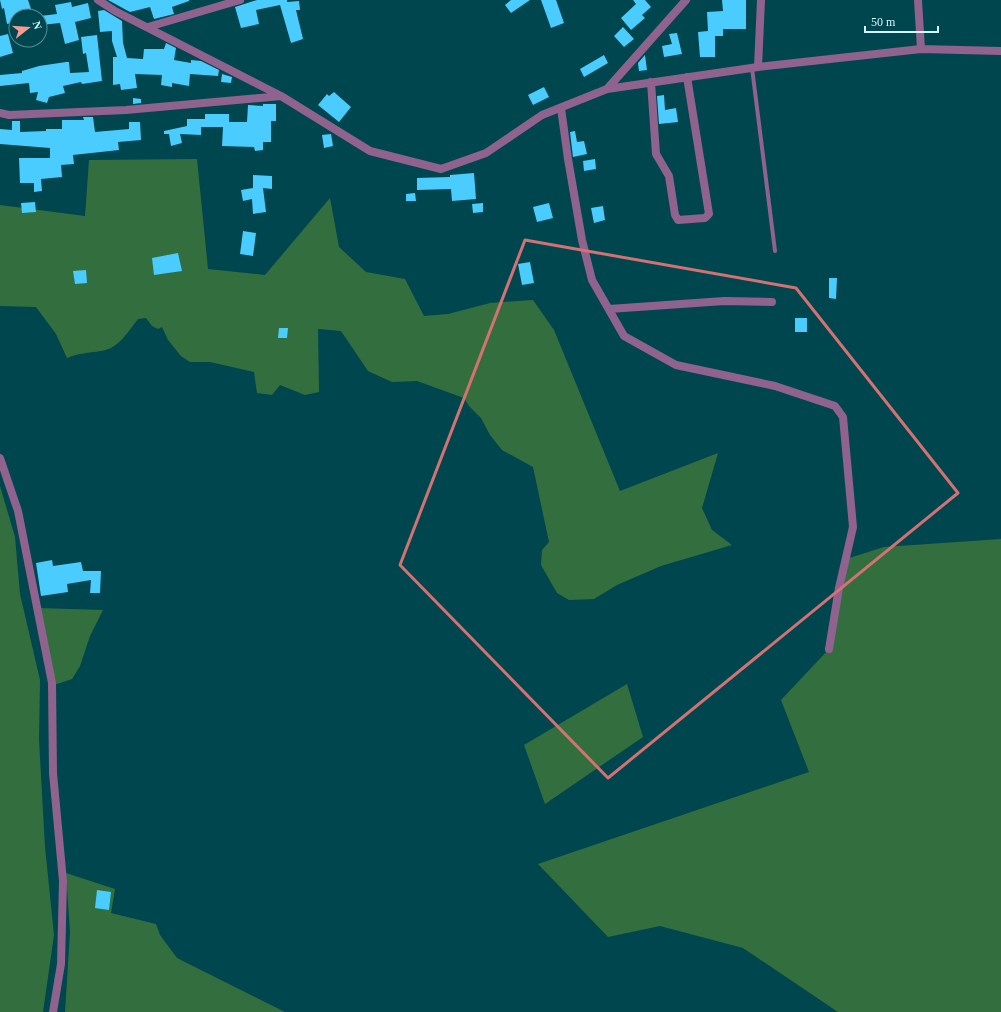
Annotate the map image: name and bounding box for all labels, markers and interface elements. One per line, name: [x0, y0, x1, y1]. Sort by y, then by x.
north arrow: [8, 8, 48, 48]
scale bar: [865, 8, 938, 34]
text: 50 m: [871, 15, 896, 29]
text: N: [31, 20, 44, 31]

